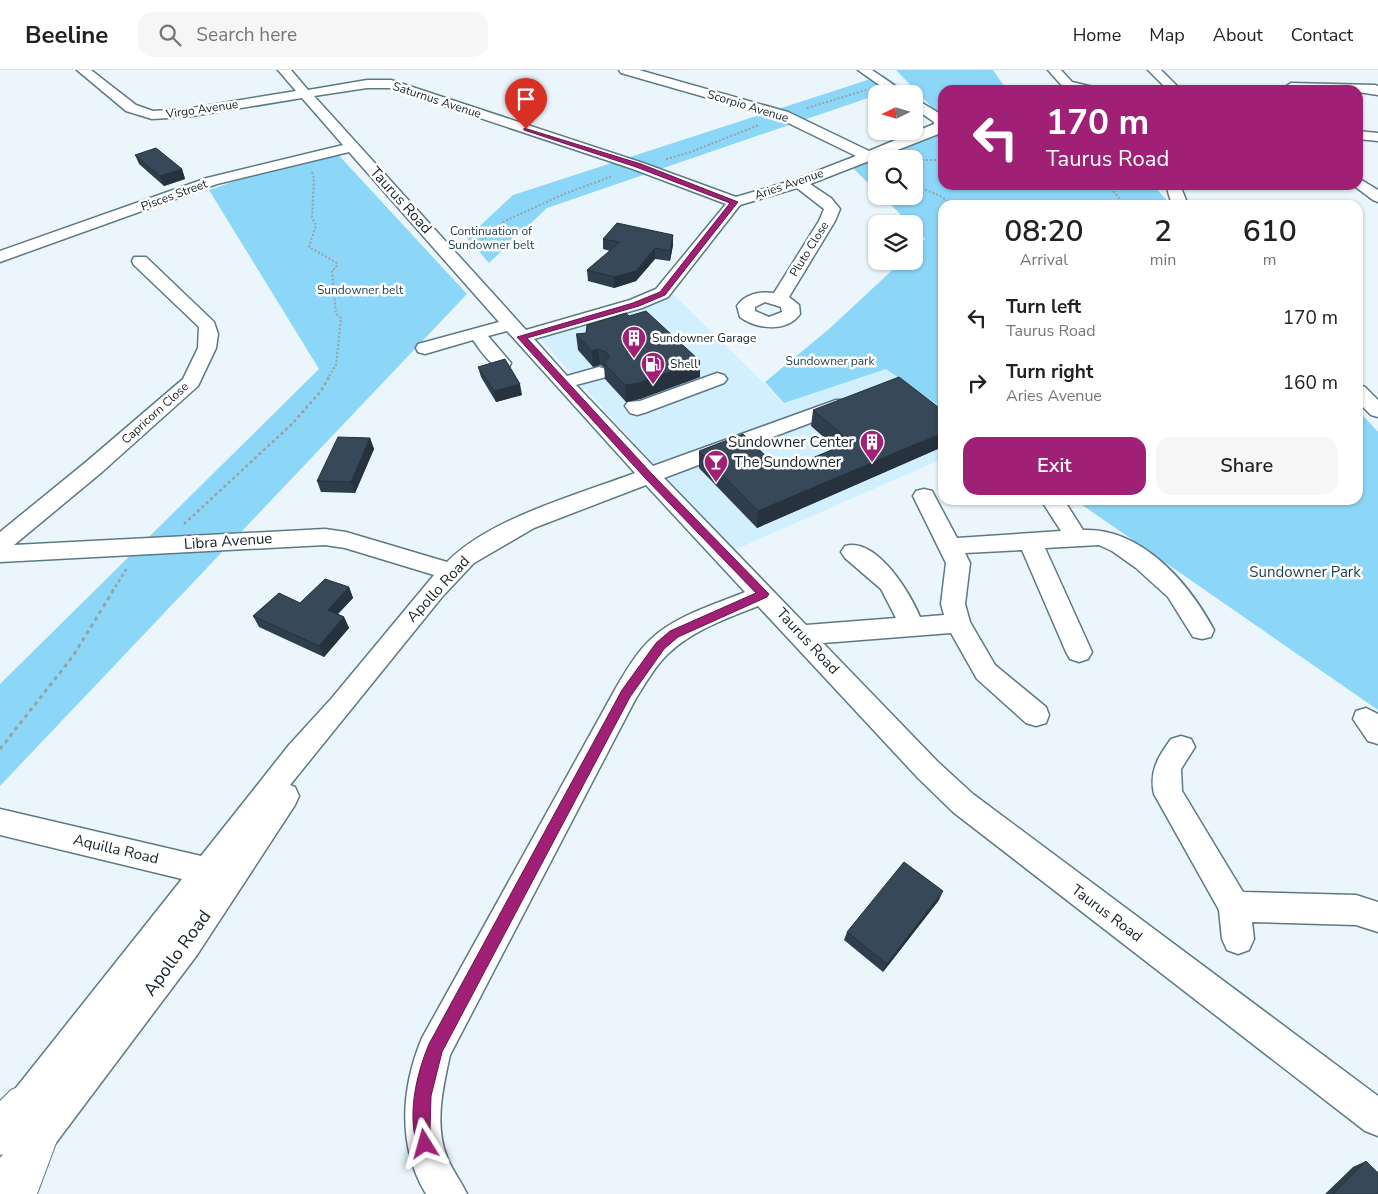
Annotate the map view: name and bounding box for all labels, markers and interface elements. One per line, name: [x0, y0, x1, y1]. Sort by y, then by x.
search box: [138, 12, 488, 57]
text: Beeline: [25, 19, 108, 51]
icon: search: [156, 21, 184, 49]
text: Search here: [196, 22, 297, 48]
text: Home: [1073, 23, 1121, 47]
text: Map: [1149, 23, 1185, 47]
text: About: [1213, 23, 1263, 47]
text: Contact: [1291, 23, 1353, 47]
street label: Saturnus Avenue: [391, 78, 483, 122]
pin: [505, 78, 547, 129]
icon: arrive: [512, 85, 540, 113]
north arrow: [868, 85, 922, 140]
map controls: [868, 85, 923, 270]
street label: Scorpio Avenue: [705, 86, 791, 126]
street label: Virgo Avenue: [164, 96, 239, 122]
text: 170 m: [1046, 99, 1149, 146]
icon: left: [963, 105, 1028, 170]
text: Taurus Road: [1046, 144, 1169, 174]
button: search: [868, 150, 923, 205]
street label: Taurus Road: [365, 162, 437, 238]
street label: Aries Avenue: [752, 165, 826, 203]
street label: Pisces Street: [139, 175, 210, 214]
text: 08:20: [1004, 211, 1083, 252]
text: 2: [1154, 211, 1172, 252]
text: 610: [1243, 211, 1297, 252]
button: layers: [868, 215, 923, 270]
street label: Pluto Close: [786, 218, 832, 280]
park label: Continuation of Sundowner belt: [448, 223, 535, 253]
text: Arrival: [1020, 249, 1068, 271]
text: min: [1150, 249, 1176, 271]
text: m: [1263, 249, 1277, 271]
park label: Sundowner belt: [317, 282, 404, 298]
text: Turn left: [1006, 294, 1081, 320]
icon: left: [963, 304, 991, 332]
text: 170 m: [1283, 305, 1338, 331]
text: Taurus Road: [1006, 320, 1096, 342]
building icon: Sundowner Garage: [621, 325, 647, 359]
place label: Sundowner Garage: [652, 330, 756, 346]
fuel station icon: Shell: [640, 351, 666, 385]
park label: Sundowner park: [786, 353, 875, 369]
place label: Shell: [670, 356, 698, 372]
text: Turn right: [1006, 359, 1093, 385]
icon: right: [963, 369, 991, 397]
text: 160 m: [1283, 370, 1338, 396]
street label: Capricorn Close: [118, 379, 192, 447]
text: Aries Avenue: [1006, 385, 1102, 407]
building icon: Sundowner Center: [859, 429, 885, 463]
place label: Sundowner Center: [728, 432, 855, 452]
button: Exit: [963, 437, 1146, 495]
button: Share: [1156, 437, 1338, 495]
bar icon: The Sundowner: [703, 449, 729, 483]
place label: The Sundowner: [734, 452, 842, 472]
street label: Libra Avenue: [183, 528, 273, 554]
street label: Apollo Road: [402, 551, 474, 627]
park label: Sundowner Park: [1249, 562, 1361, 582]
street label: Taurus Road: [772, 603, 844, 679]
street label: Aquilla Road: [71, 829, 161, 869]
street label: Taurus Road: [1067, 880, 1147, 946]
street label: Apollo Road: [138, 905, 216, 1001]
position arrow: [398, 1117, 450, 1169]

